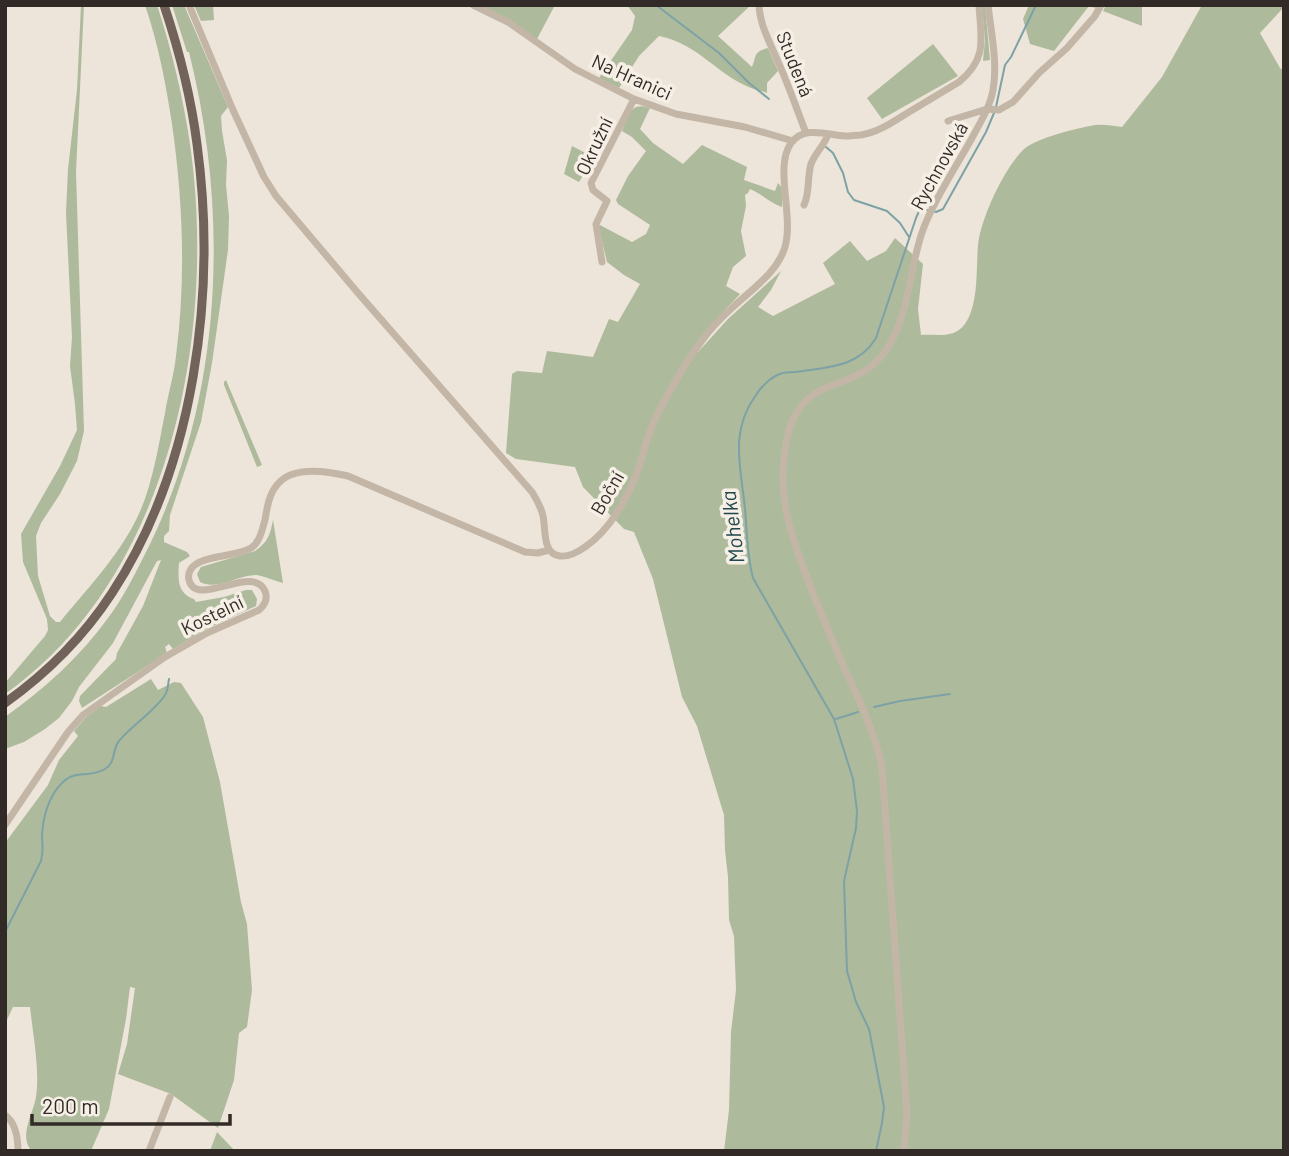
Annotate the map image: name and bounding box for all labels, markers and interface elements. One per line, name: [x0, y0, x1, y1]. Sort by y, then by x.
street label: Studená: [772, 28, 819, 100]
street label: Na Hranici: [589, 49, 676, 104]
street label: Okružní: [570, 113, 617, 178]
street label: Rychnovská: [905, 118, 972, 214]
street label: Boční: [585, 467, 628, 519]
water label: Mohelka: [715, 489, 748, 565]
street label: Kostelní: [177, 590, 247, 639]
scale bar: [32, 1082, 229, 1126]
text: 200 m: [42, 1093, 99, 1118]

